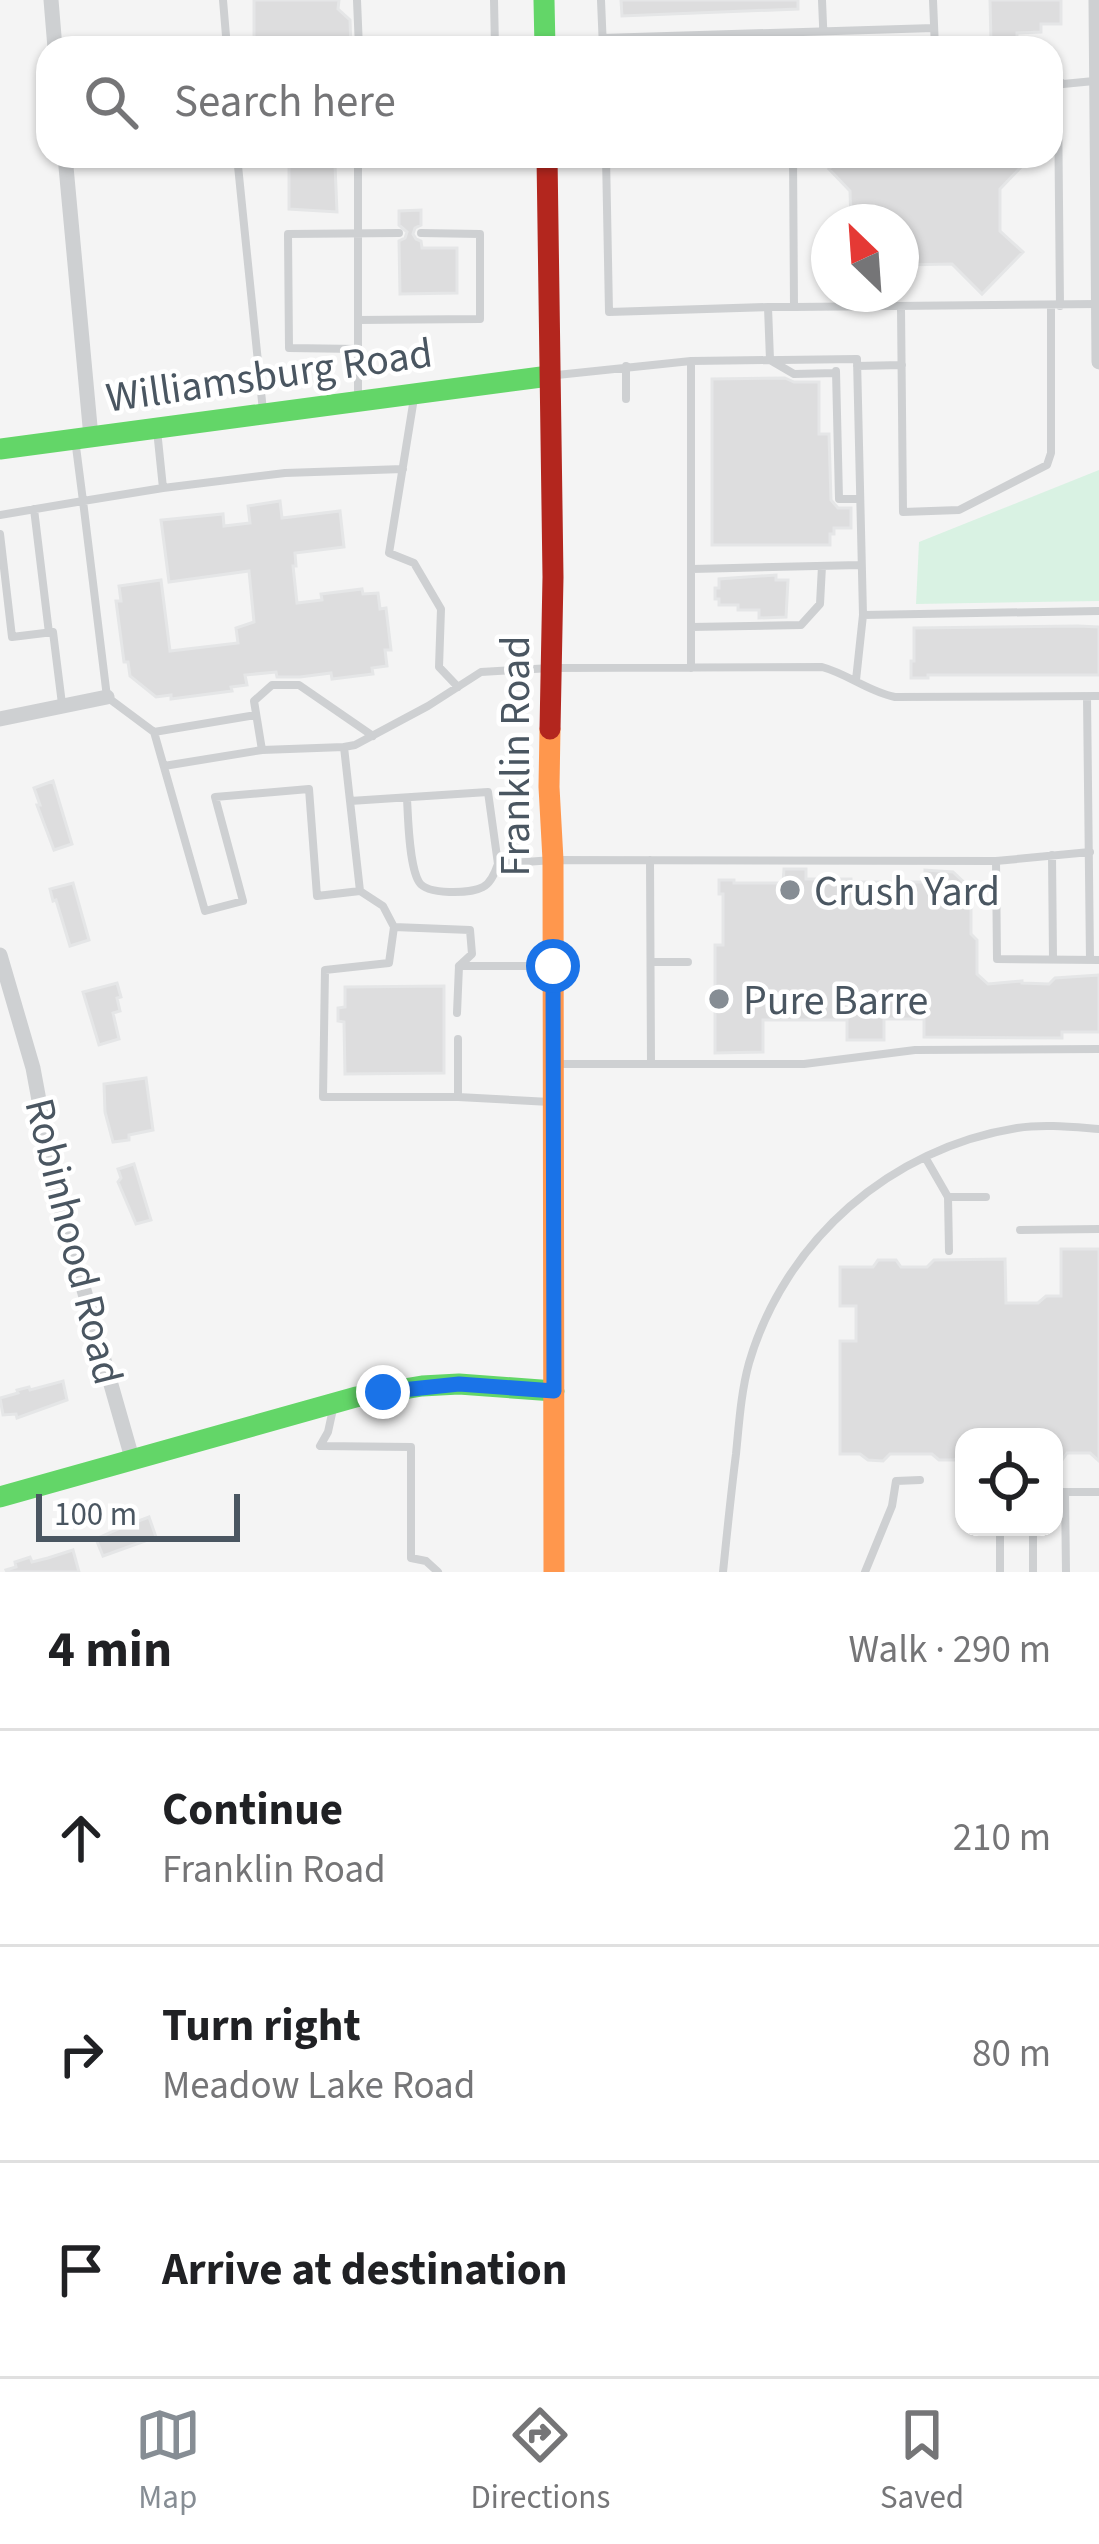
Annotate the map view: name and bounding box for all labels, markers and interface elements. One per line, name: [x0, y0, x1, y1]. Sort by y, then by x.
search box: [36, 36, 1063, 168]
icon: search: [78, 69, 144, 135]
text: Search here: [174, 70, 396, 134]
north arrow: [811, 204, 919, 312]
street label: Williamsburg Road: [102, 323, 436, 429]
street label: Franklin Road: [486, 636, 546, 876]
place label: Crush Yard: [814, 862, 1000, 922]
marker: Crush Yard: [777, 877, 803, 903]
route start: [526, 939, 580, 993]
place label: Pure Barre: [743, 971, 928, 1031]
marker: Pure Barre: [706, 986, 732, 1012]
street label: Robinhood Road: [9, 1092, 138, 1391]
route end: [356, 1365, 410, 1419]
map controls: [955, 1428, 1063, 1536]
button: locate: [955, 1428, 1063, 1536]
scale bar: [36, 1488, 240, 1541]
text: 100 m: [54, 1491, 137, 1538]
text: 4 min: [48, 1614, 172, 1686]
text: Walk · 290 m: [848, 1622, 1051, 1678]
text: Continue: [162, 1778, 343, 1842]
icon: ahead: [48, 1805, 114, 1871]
text: 210 m: [953, 1810, 1051, 1866]
text: Franklin Road: [162, 1842, 386, 1898]
text: Turn right: [162, 1994, 361, 2058]
icon: right: [48, 2021, 114, 2087]
text: 80 m: [972, 2026, 1051, 2082]
text: Meadow Lake Road: [162, 2058, 475, 2114]
icon: arrive: [48, 2237, 114, 2303]
text: Arrive at destination: [162, 2238, 567, 2302]
tab: Map: [135, 2402, 201, 2521]
tab: Directions: [471, 2402, 610, 2521]
tab: Saved: [880, 2402, 964, 2521]

